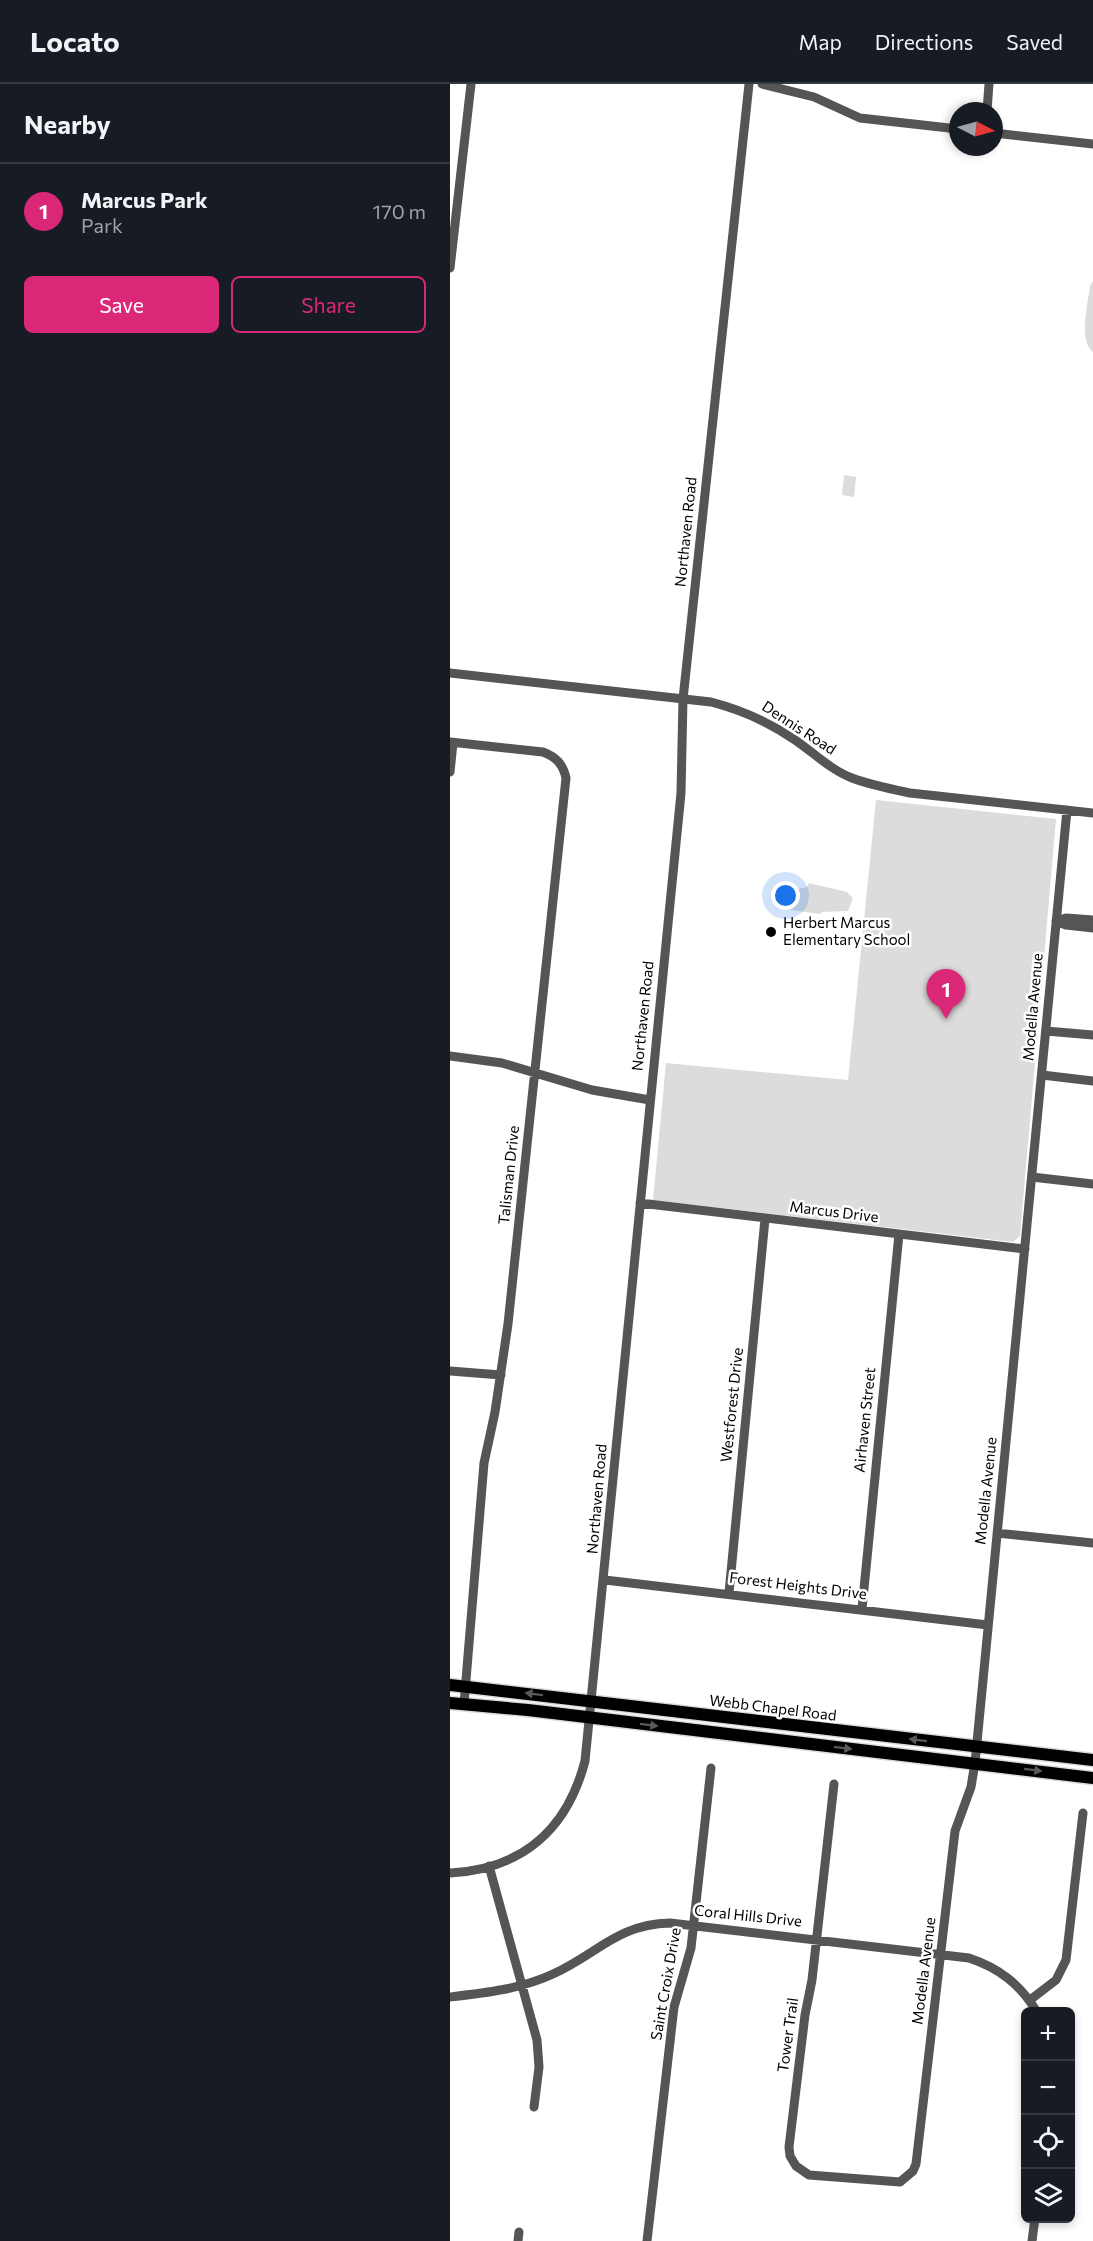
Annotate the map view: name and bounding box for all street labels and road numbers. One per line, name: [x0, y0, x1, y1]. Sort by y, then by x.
street label: Northaven Road: [670, 476, 700, 588]
street label: Dennis Road: [759, 697, 840, 758]
street label: Modella Avenue: [1018, 952, 1046, 1062]
street label: Northaven Road: [627, 960, 657, 1072]
street label: Talisman Drive: [494, 1124, 522, 1225]
street label: Marcus Drive: [789, 1197, 880, 1225]
street label: Westforest Drive: [716, 1347, 746, 1463]
street label: Airhaven Street: [850, 1366, 878, 1473]
street label: Modella Avenue: [970, 1436, 1000, 1546]
street label: Northaven Road: [582, 1443, 610, 1555]
street label: Forest Heights Drive: [728, 1568, 868, 1602]
street label: Webb Chapel Road: [709, 1690, 838, 1724]
street label: Coral Hills Drive: [693, 1900, 803, 1930]
street label: Modella Avenue: [907, 1916, 939, 2026]
street label: Saint Croix Drive: [646, 1926, 684, 2042]
street label: Tower Trail: [773, 1996, 801, 2073]

